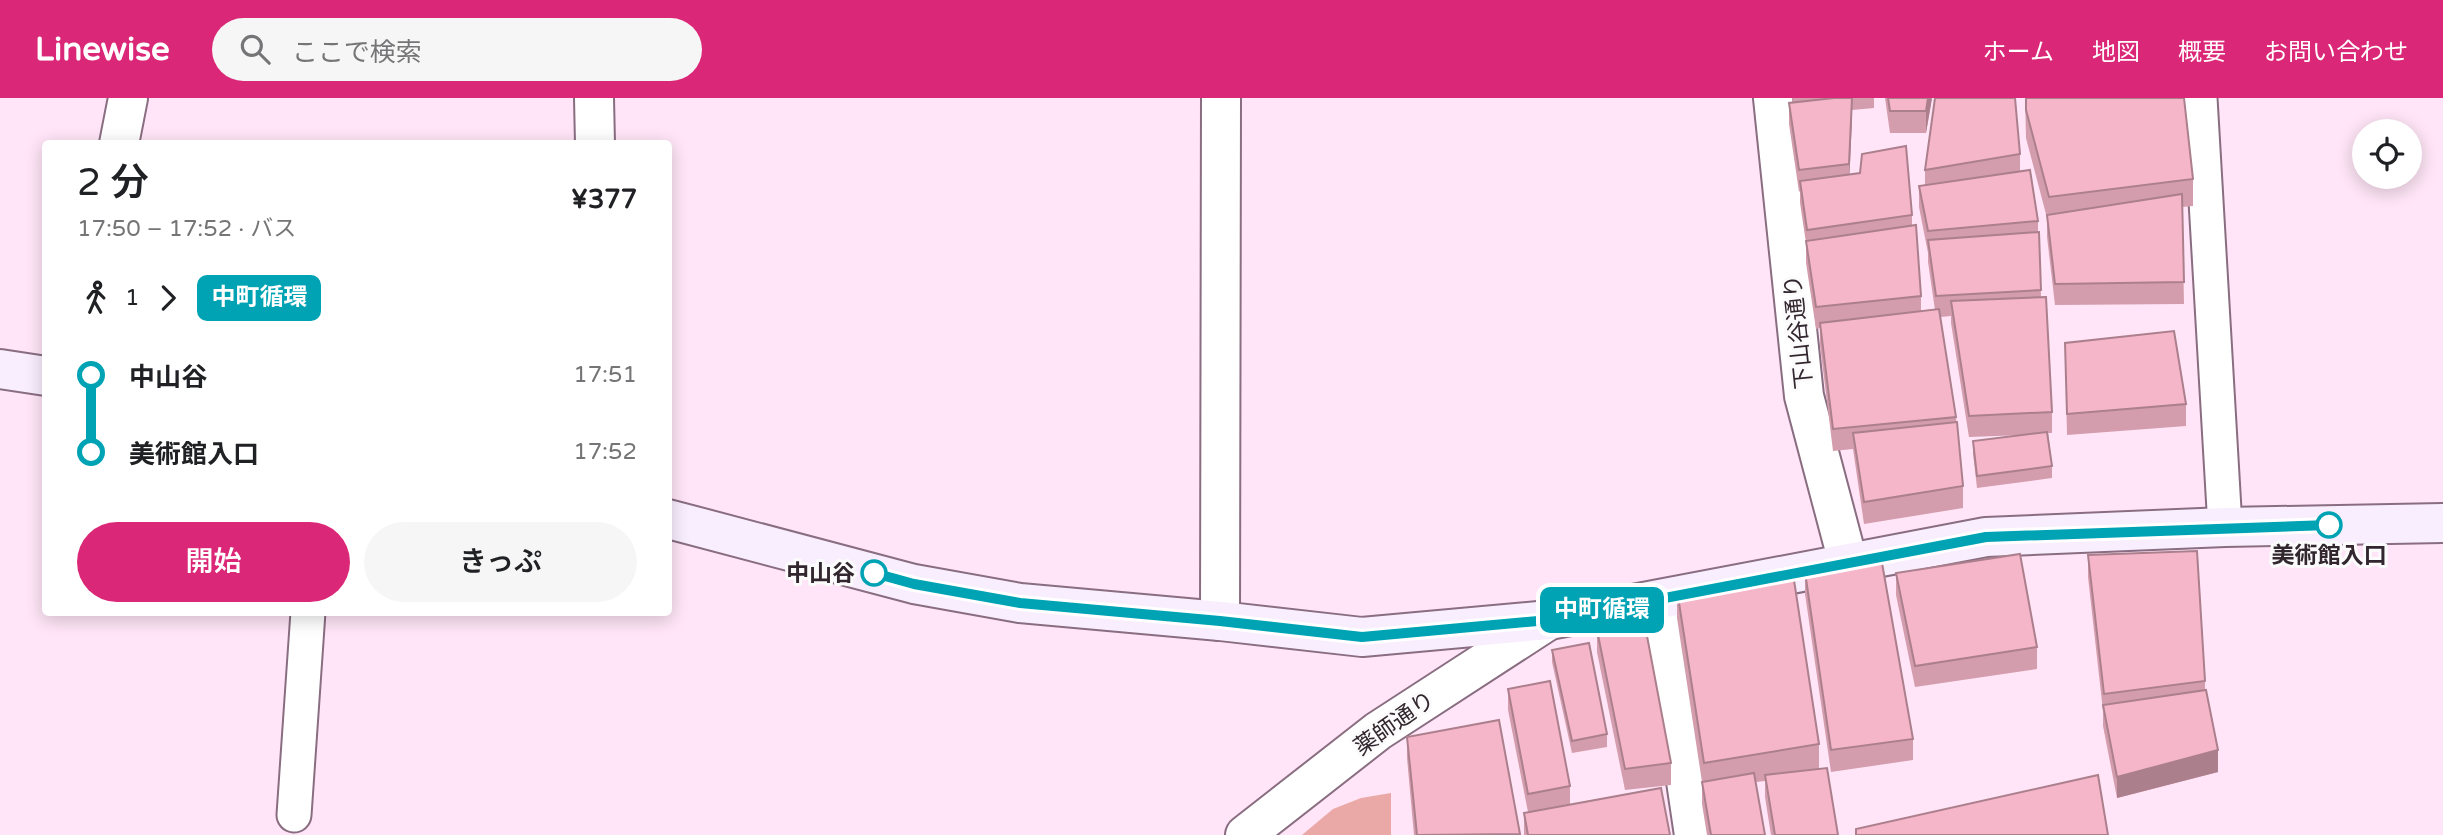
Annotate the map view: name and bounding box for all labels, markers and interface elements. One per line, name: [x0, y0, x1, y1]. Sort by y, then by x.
search box: [212, 18, 702, 81]
text: Linewise: [35, 30, 170, 69]
icon: search: [236, 30, 274, 68]
text: ここで検索: [292, 37, 422, 68]
text: ホーム: [1983, 38, 2054, 67]
text: 地図: [2092, 38, 2140, 67]
text: 概要: [2178, 38, 2226, 67]
text: お問い合わせ: [2264, 38, 2408, 67]
map controls: [2352, 119, 2422, 189]
button: locate: [2352, 119, 2422, 189]
text: 2 分: [77, 160, 149, 206]
text: ¥377: [571, 184, 637, 215]
text: 17:50 – 17:52 · バス: [77, 215, 296, 243]
street label: 下山谷通り: [1779, 273, 1819, 391]
icon: walk: [77, 279, 115, 317]
icon: forward: [149, 279, 187, 317]
text: 中町循環: [211, 283, 307, 312]
text: 1: [125, 284, 139, 312]
text: 17:51: [573, 361, 637, 389]
text: 中山谷: [129, 362, 207, 393]
text: 17:52: [573, 438, 637, 466]
text: 美術館入口: [129, 439, 259, 470]
marker: 美術館入口: [2316, 512, 2342, 538]
button: 開始: [77, 522, 350, 602]
button: きっぷ: [364, 522, 637, 602]
place label: 美術館入口: [2272, 542, 2387, 570]
place label: 中山谷: [786, 560, 855, 588]
marker: 中山谷: [861, 560, 887, 586]
line badge: 中町循環: [1553, 587, 1651, 633]
text: 中町循環: [1554, 595, 1650, 624]
street label: 薬師通り: [1349, 686, 1440, 762]

